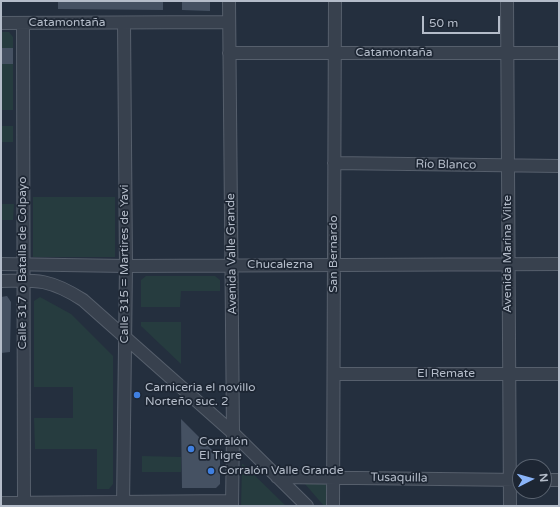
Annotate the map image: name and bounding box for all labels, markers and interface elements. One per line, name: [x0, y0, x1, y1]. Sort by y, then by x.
scale bar: [424, 8, 502, 34]
street label: Catamontaña: [28, 16, 106, 30]
text: 50 m: [429, 16, 458, 30]
street label: Catamontaña: [355, 46, 433, 60]
street label: Río Blanco: [415, 157, 477, 173]
street label: Calle 317 o Batalla de Colpayo: [16, 177, 30, 349]
street label: Calle 315 = Martires de Yavi: [118, 184, 132, 344]
street label: Avenida Valle Grande: [224, 193, 240, 315]
street label: Avenida Marina Vilte: [501, 195, 515, 313]
street label: San Bernardo: [327, 215, 341, 293]
street label: Chucalezna: [247, 258, 313, 272]
street label: El Remate: [417, 367, 475, 381]
place label: Carniceria el novillo Norteño suc. 2: [145, 381, 256, 409]
marker: Carniceria el novillo Norteño suc. 2: [132, 390, 142, 400]
place label: Corralón El Tigre: [199, 435, 248, 463]
marker: Corralón El Tigre: [186, 444, 196, 454]
north arrow: [512, 459, 552, 499]
place label: Corralón Valle Grande: [219, 464, 343, 478]
marker: Corralón Valle Grande: [206, 466, 216, 476]
street label: Tusaquilla: [370, 470, 428, 486]
text: N: [537, 473, 550, 483]

